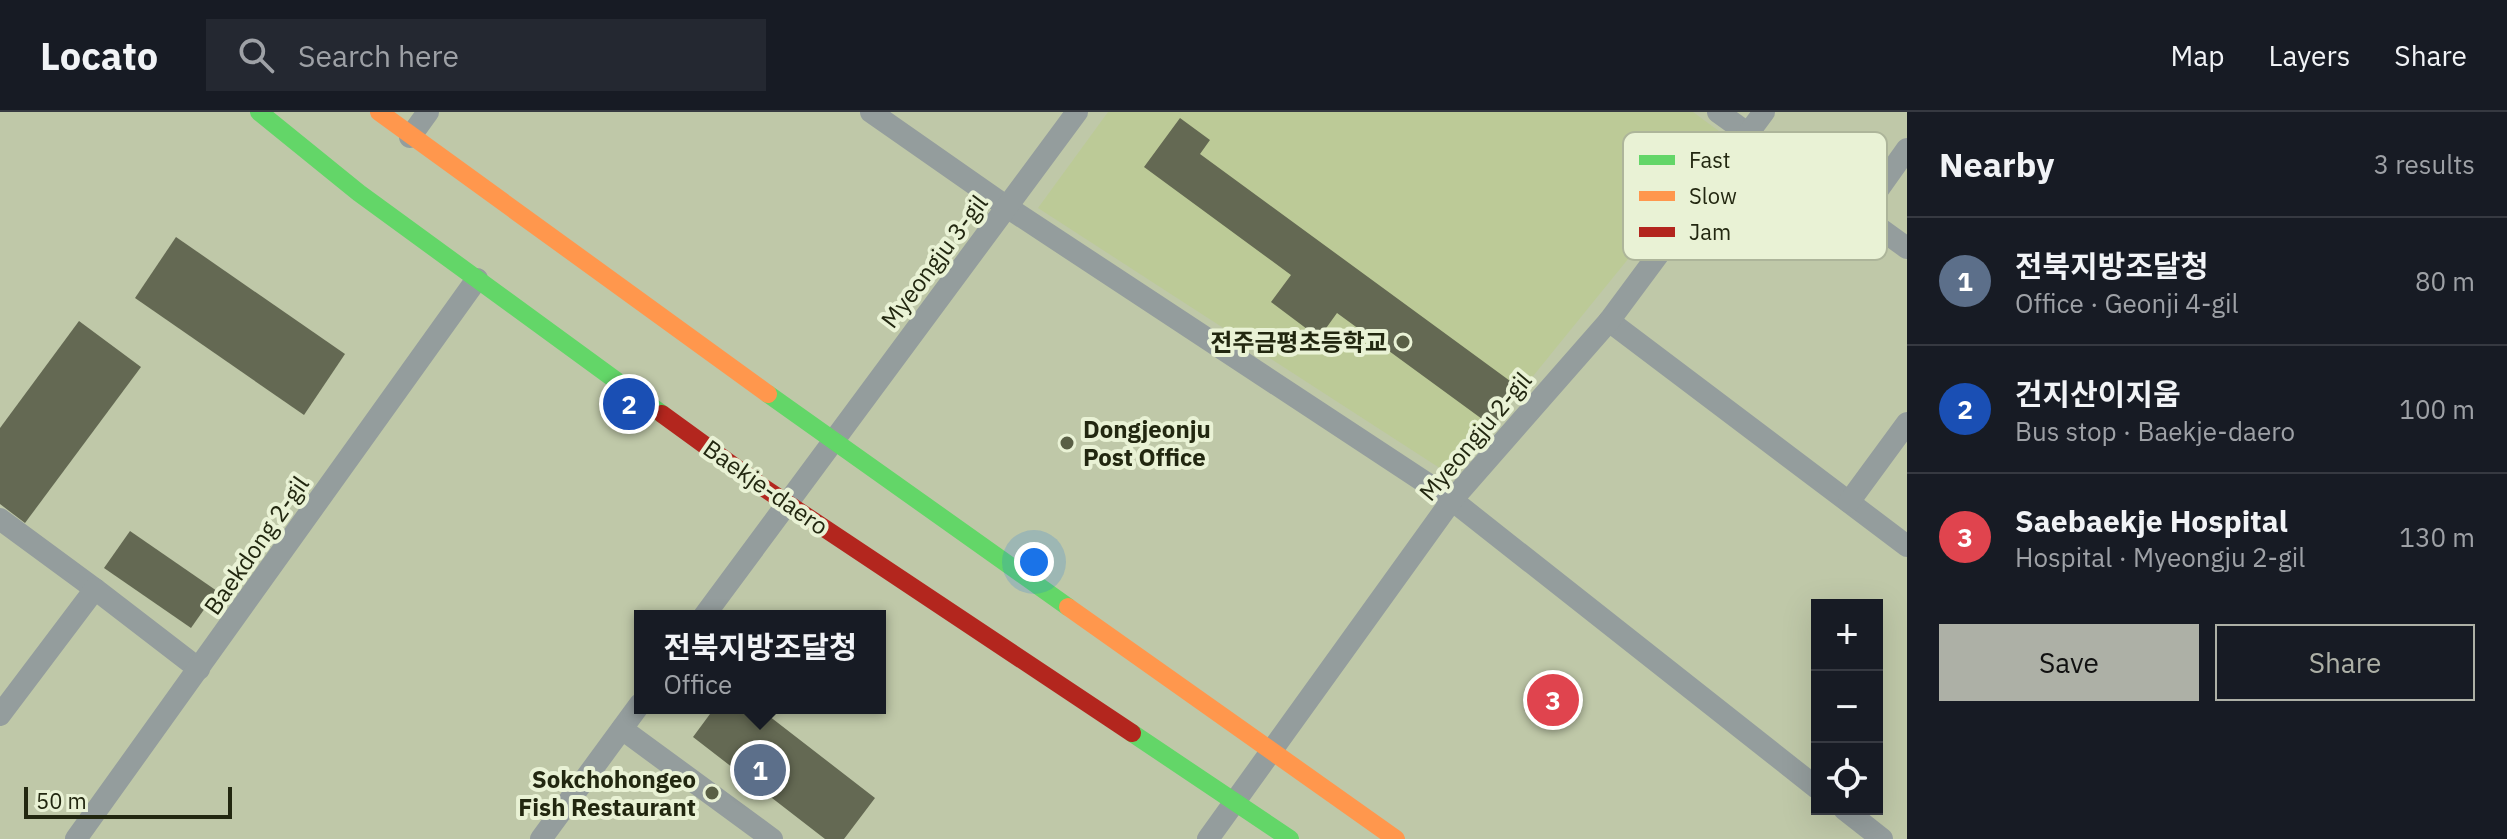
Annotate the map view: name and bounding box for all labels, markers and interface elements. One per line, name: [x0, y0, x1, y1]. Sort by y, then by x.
search box: [206, 19, 766, 91]
text: Locato: [40, 31, 158, 80]
icon: search: [234, 33, 278, 77]
text: Search here: [298, 36, 459, 75]
text: Map: [2170, 37, 2224, 74]
text: Layers: [2268, 37, 2350, 74]
text: Share: [2394, 37, 2467, 74]
legend: [1623, 132, 1887, 260]
text: Nearby: [1939, 142, 2054, 186]
text: Fast: [1689, 145, 1730, 174]
text: 3 results: [2373, 147, 2475, 181]
text: Slow: [1689, 181, 1737, 210]
street label: Myeongju 3-gil: [873, 188, 995, 334]
text: Jam: [1689, 217, 1731, 246]
text: 전북지방조달청: [2015, 246, 2208, 285]
text: 1: [1957, 264, 1973, 298]
text: 80 m: [2415, 264, 2475, 298]
text: Office · Geonji 4-gil: [2015, 286, 2239, 320]
place label: 전주금평초등학교: [1210, 326, 1387, 358]
marker: 전주금평초등학교: [1394, 333, 1412, 351]
street label: Myeongju 2-gil: [1412, 365, 1538, 507]
pin: 2: [603, 374, 655, 434]
text: 건지산이지움: [2015, 374, 2181, 413]
text: 2: [1957, 392, 1973, 426]
text: 100 m: [2399, 392, 2475, 426]
place label: Dongjeonju Post Office: [1083, 413, 1211, 473]
text: Bus stop · Baekje-daero: [2015, 414, 2295, 448]
street label: Baekje-daero: [697, 432, 835, 542]
marker: Dongjeonju Post Office: [1058, 434, 1076, 452]
street label: Baekdong 2-gil: [196, 469, 316, 621]
text: Saebaekje Hospital: [2015, 501, 2288, 540]
text: 3: [1957, 520, 1973, 554]
text: 130 m: [2399, 520, 2475, 554]
text: Hospital · Myeongju 2-gil: [2015, 540, 2305, 574]
your location: [1014, 542, 1054, 582]
map controls: [1811, 599, 1883, 815]
button: +: [1811, 599, 1883, 671]
popup: [634, 610, 886, 714]
button: Save: [1939, 624, 2199, 701]
button: Share: [2215, 624, 2475, 701]
text: 전북지방조달청: [663, 627, 857, 666]
text: Office: [663, 667, 732, 701]
pin: 3: [1527, 670, 1579, 730]
button: −: [1811, 671, 1883, 743]
pin: 1: [734, 740, 786, 800]
button: locate: [1811, 743, 1883, 815]
place label: Sokchohongeo Fish Restaurant: [518, 763, 696, 823]
scale bar: [24, 783, 232, 819]
marker: Sokchohongeo Fish Restaurant: [703, 784, 721, 802]
text: 50 m: [36, 786, 87, 815]

